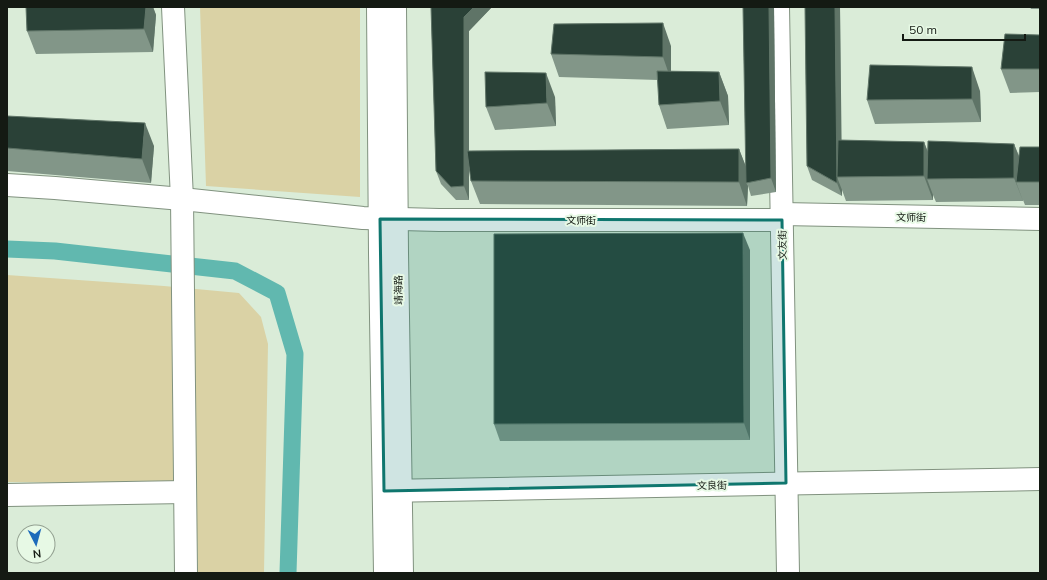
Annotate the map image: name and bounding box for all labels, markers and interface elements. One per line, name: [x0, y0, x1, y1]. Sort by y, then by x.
scale bar: [903, 16, 1025, 42]
text: 50 m: [909, 22, 937, 37]
street label: 文师街: [896, 211, 926, 224]
street label: 文师街: [566, 214, 596, 227]
street label: 文友街: [776, 230, 789, 260]
street label: 靖海路: [392, 275, 405, 305]
street label: 文良街: [697, 479, 727, 492]
north arrow: [16, 524, 56, 564]
text: N: [32, 547, 42, 561]

